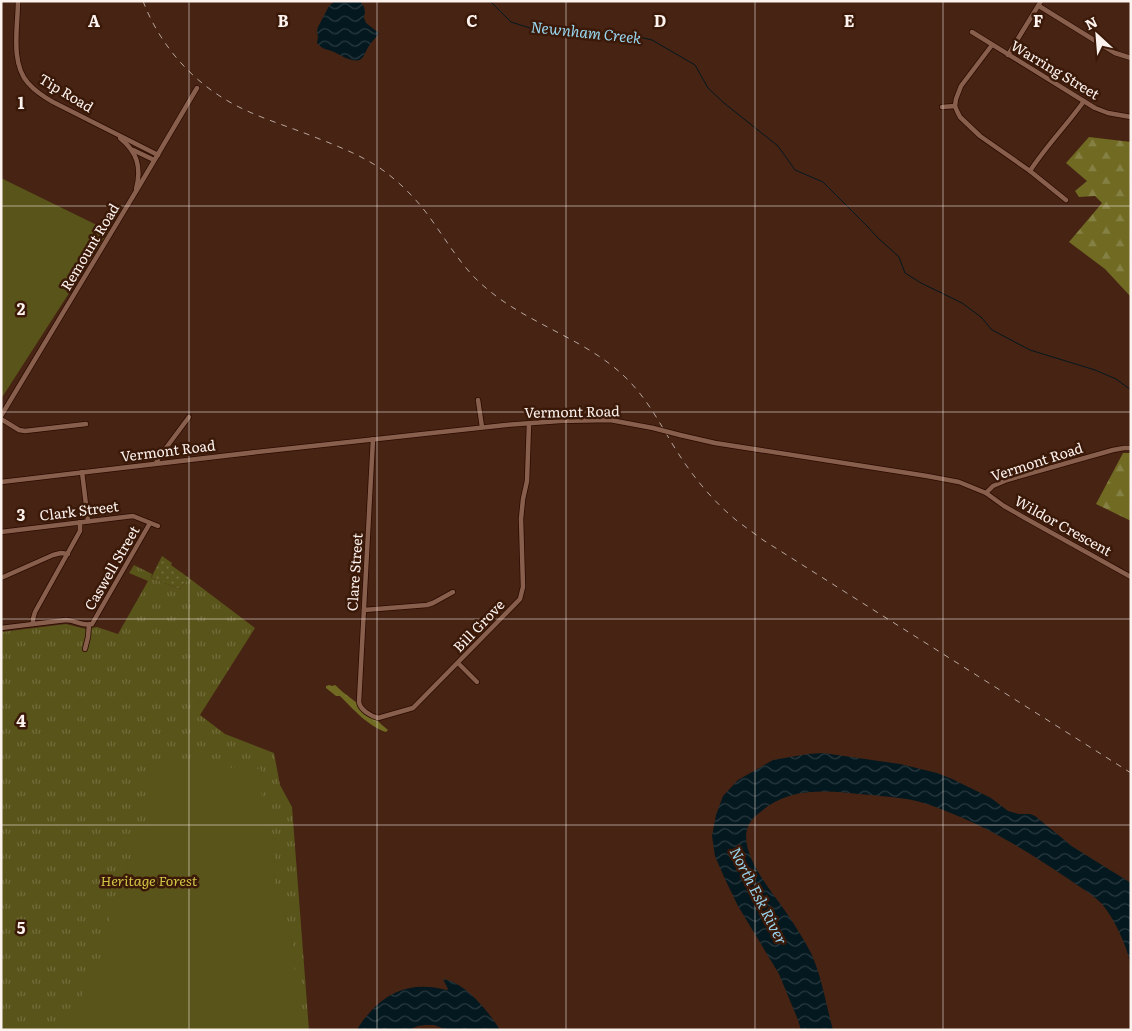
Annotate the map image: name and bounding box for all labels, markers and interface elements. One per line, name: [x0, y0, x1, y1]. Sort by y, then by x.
text: A: [88, 8, 100, 32]
text: B: [277, 8, 289, 32]
text: C: [466, 8, 478, 32]
text: D: [654, 8, 666, 32]
text: E: [844, 8, 855, 32]
text: F: [1033, 8, 1043, 32]
north arrow: [1072, 10, 1122, 60]
text: N: [1081, 11, 1101, 34]
water label: Newnham Creek: [530, 14, 643, 49]
street label: Warring Street: [1007, 35, 1104, 104]
street label: Tip Road: [36, 68, 98, 116]
text: 1: [18, 90, 25, 114]
street label: Remount Road: [55, 199, 123, 294]
text: 2: [17, 296, 26, 320]
street label: Vermont Road: [524, 400, 620, 422]
street label: Vermont Road: [119, 434, 217, 466]
street label: Vermont Road: [988, 437, 1086, 485]
street label: Wildor Crescent: [1011, 490, 1116, 560]
street label: Clark Street: [38, 495, 120, 525]
text: 3: [17, 502, 26, 526]
street label: Caswell Street: [79, 521, 144, 613]
street label: Clare Street: [341, 532, 367, 612]
street label: Bill Grove: [448, 595, 508, 656]
text: 4: [16, 708, 26, 732]
water label: North Esk River: [725, 842, 794, 948]
park label: Heritage Forest: [101, 870, 198, 890]
text: 5: [17, 915, 26, 939]

